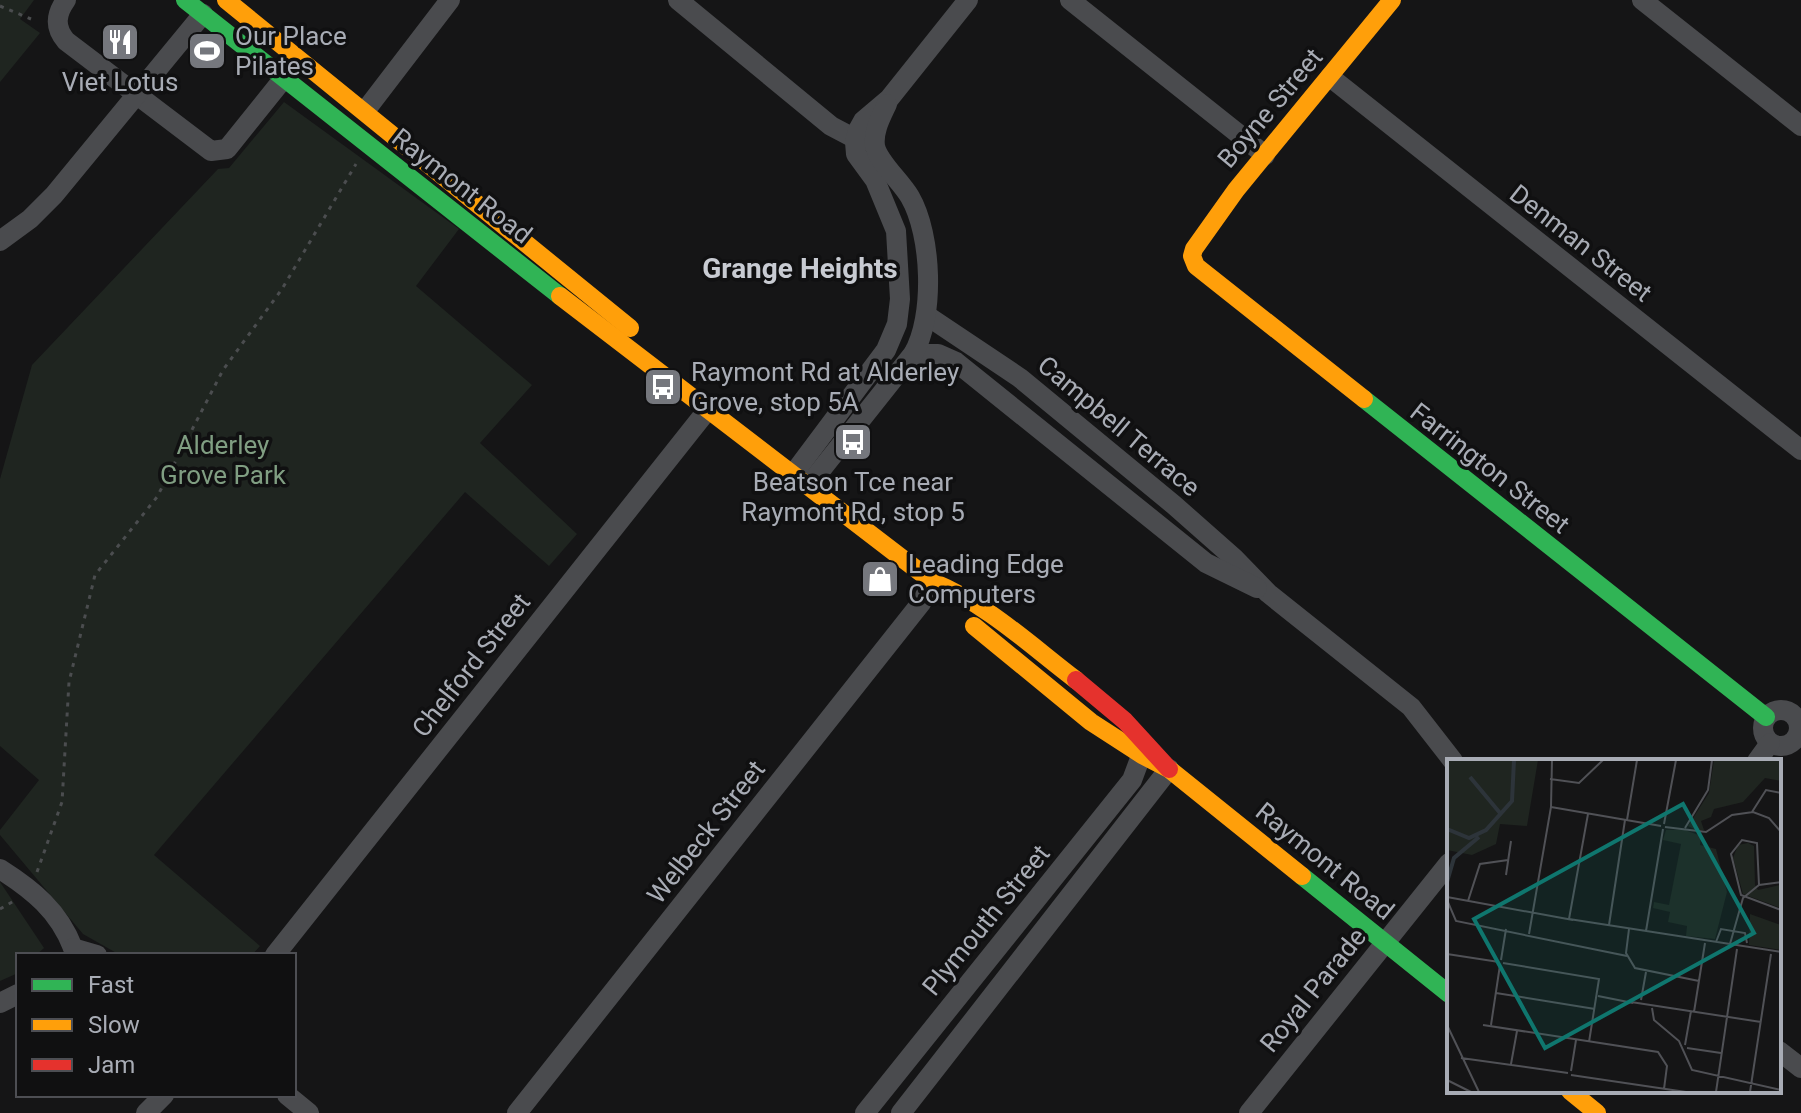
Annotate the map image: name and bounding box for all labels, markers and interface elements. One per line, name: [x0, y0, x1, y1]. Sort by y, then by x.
restaurant icon: Viet Lotus: [99, 21, 141, 63]
place label: Our Place Pilates: [235, 21, 347, 81]
sports icon: Our Place Pilates: [186, 30, 228, 72]
street label: Boyne Street: [1211, 42, 1329, 174]
place label: Viet Lotus: [62, 67, 178, 97]
street label: Raymont Road: [386, 122, 538, 250]
street label: Denman Street: [1504, 178, 1658, 308]
district label: Grange Heights: [702, 252, 898, 285]
street label: Campbell Terrace: [1032, 350, 1206, 502]
place label: Raymont Rd at Alderley Grove, stop 5A: [691, 357, 959, 417]
bus stop icon: Raymont Rd at Alderley Grove, stop 5A: [642, 366, 684, 408]
street label: Farrington Street: [1405, 397, 1575, 539]
bus stop icon: Beatson Tce near Raymont Rd, stop 5: [832, 421, 874, 463]
park label: Alderley Grove Park: [160, 430, 287, 490]
place label: Beatson Tce near Raymont Rd, stop 5: [741, 467, 965, 527]
place label: Leading Edge Computers: [908, 549, 1064, 609]
shop icon: Leading Edge Computers: [859, 558, 901, 600]
street label: Chelford Street: [406, 587, 536, 743]
street label: Welbeck Street: [641, 755, 771, 909]
inset map: [1447, 759, 1781, 1093]
street label: Raymont Road: [1250, 796, 1400, 926]
street label: Plymouth Street: [916, 839, 1056, 1001]
street label: Royal Parade: [1254, 922, 1372, 1058]
legend: [16, 953, 296, 1097]
text: Fast: [88, 971, 134, 999]
text: Slow: [88, 1011, 140, 1039]
text: Jam: [88, 1051, 135, 1079]

